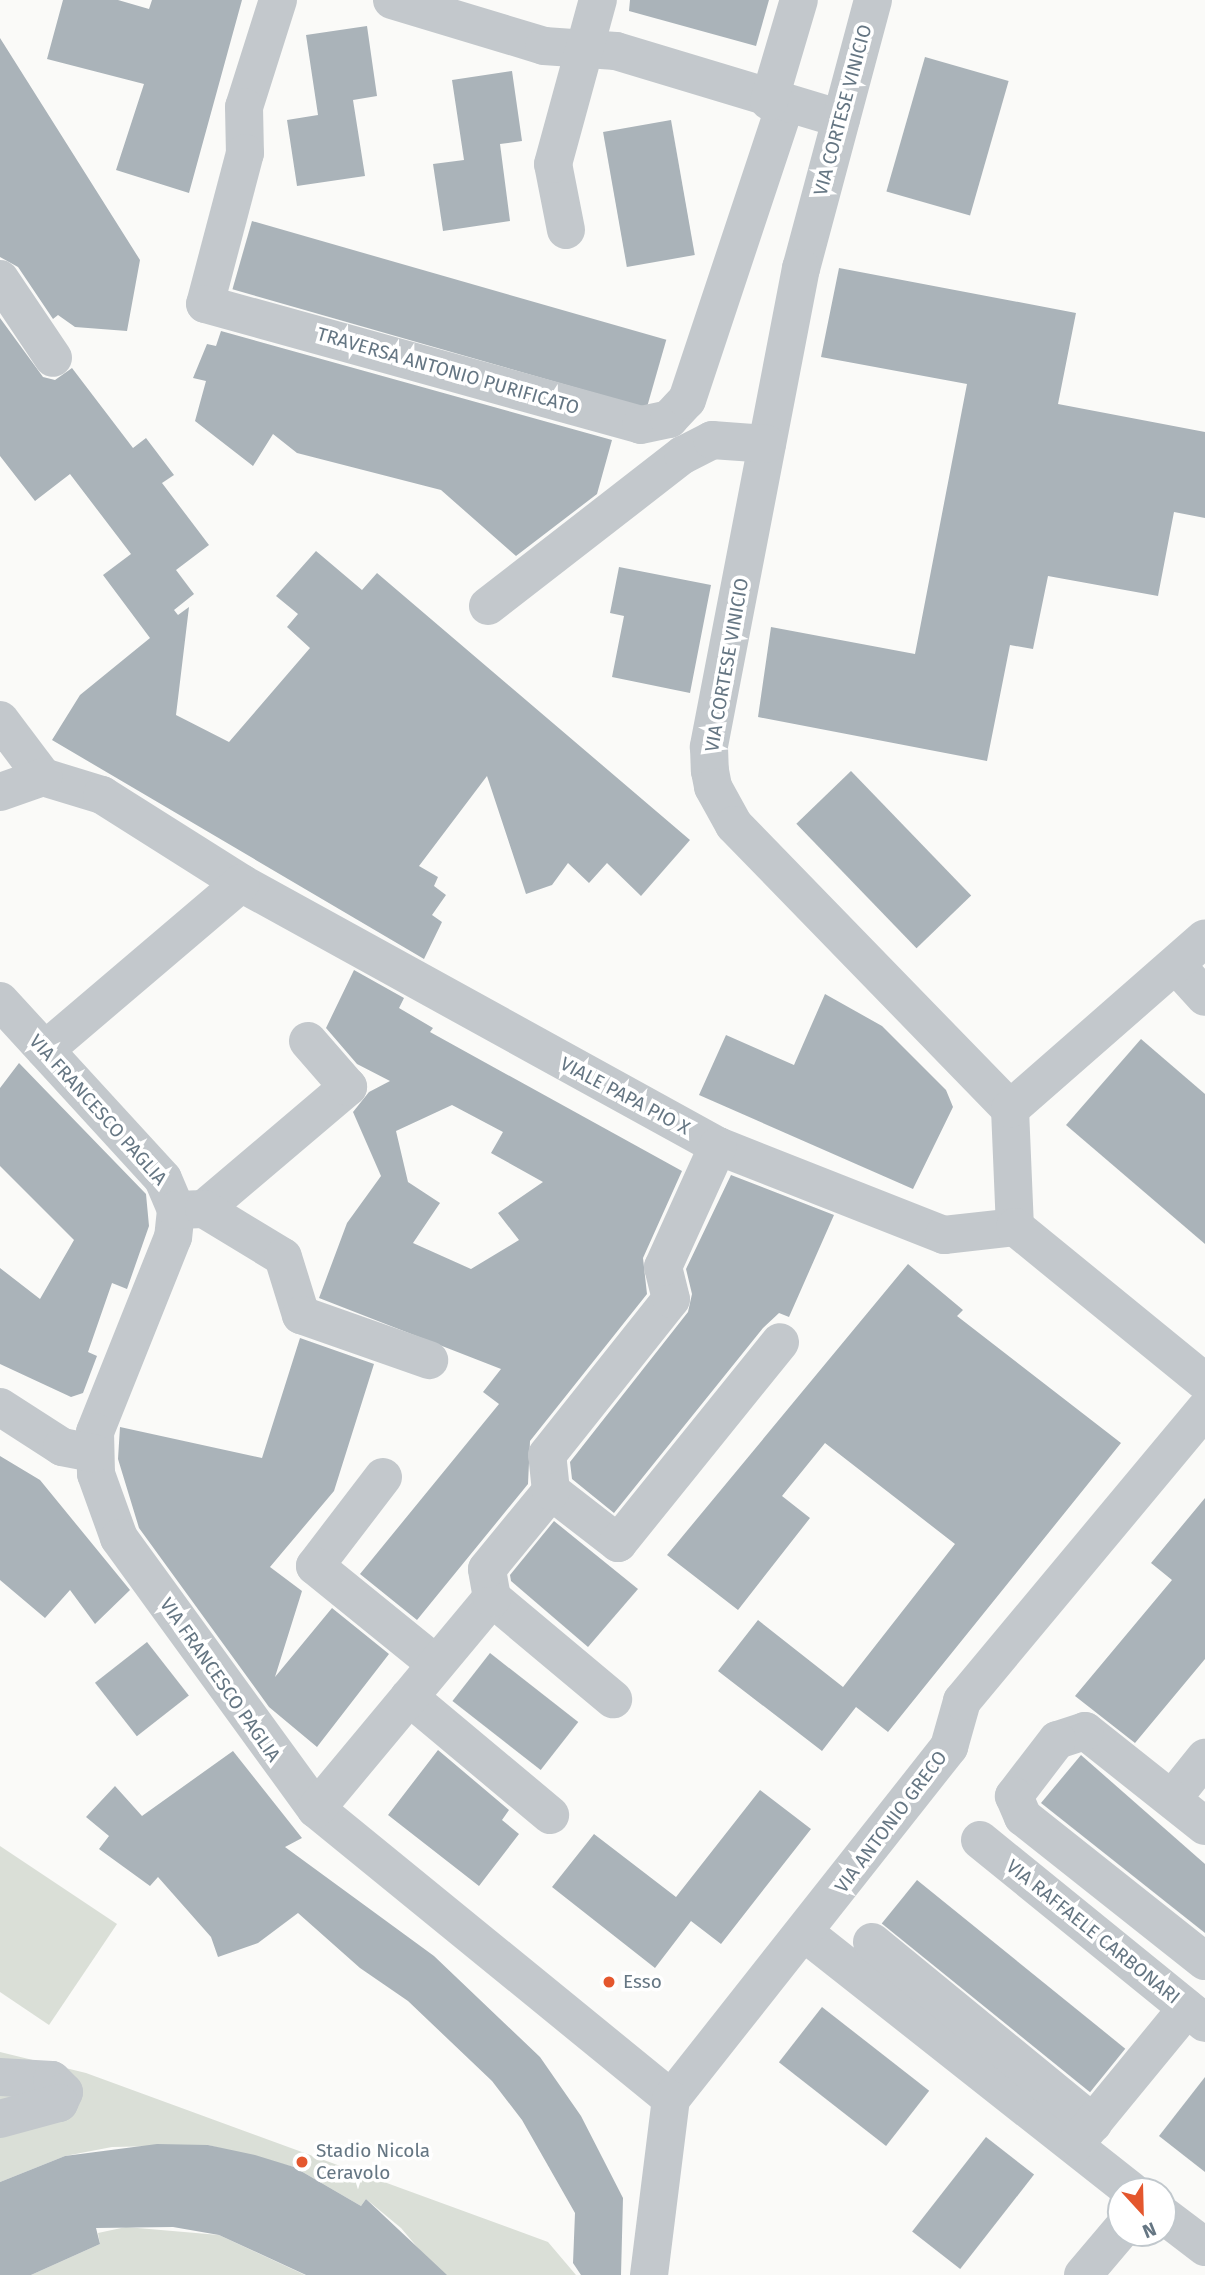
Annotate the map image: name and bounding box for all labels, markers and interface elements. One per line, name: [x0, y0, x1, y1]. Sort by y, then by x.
street label: VIA CORTESE VINICIO: [809, 22, 877, 198]
street label: TRAVERSA ANTONIO PURIFICATO: [314, 323, 582, 419]
street label: VIA CORTESE VINICIO: [700, 576, 754, 754]
street label: VIA FRANCESCO PAGLIA: [24, 1030, 172, 1190]
street label: VIALE PAPA PIO X: [556, 1052, 694, 1140]
street label: VIA FRANCESCO PAGLIA: [155, 1594, 285, 1766]
street label: VIA ANTONIO GRECO: [830, 1747, 952, 1897]
street label: VIA RAFFAELE CARBONARI: [1002, 1855, 1184, 2009]
place label: Esso: [623, 1971, 662, 1993]
marker: Esso: [601, 1974, 617, 1990]
place label: Stadio Nicola Ceravolo: [316, 2140, 430, 2184]
marker: Stadio Nicola Ceravolo: [294, 2154, 310, 2170]
north arrow: [1107, 2177, 1177, 2247]
text: N: [1139, 2217, 1159, 2243]

